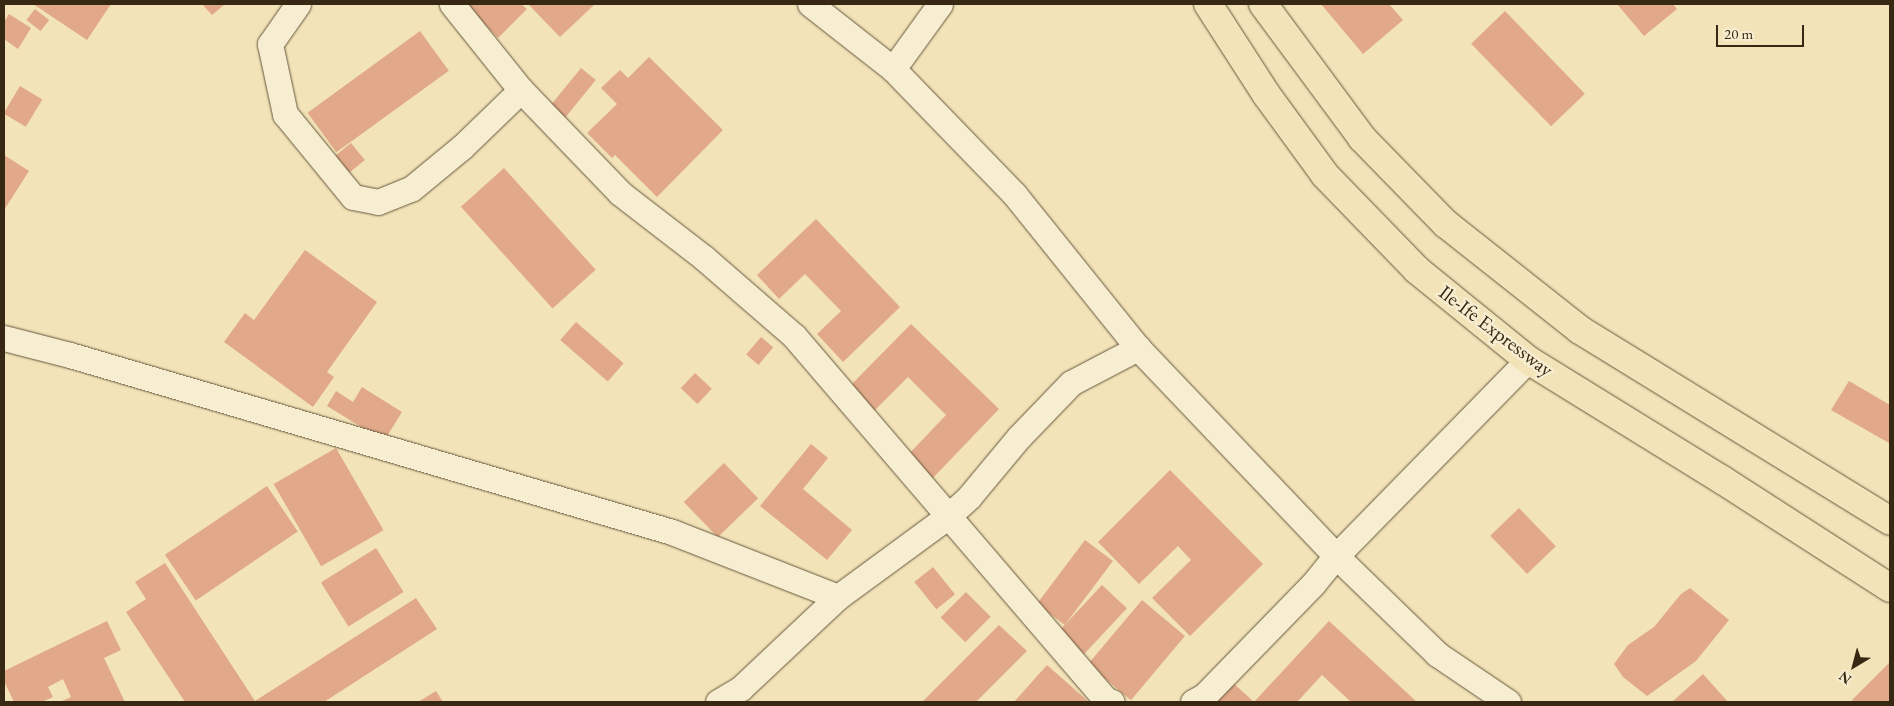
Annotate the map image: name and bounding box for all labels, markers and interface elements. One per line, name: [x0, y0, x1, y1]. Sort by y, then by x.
scale bar: [1719, 15, 1806, 47]
text: 20 m: [1724, 24, 1753, 43]
street label: Ile-Ife Expressway: [1434, 280, 1558, 382]
north arrow: [1829, 641, 1879, 691]
text: N: [1835, 667, 1855, 689]

